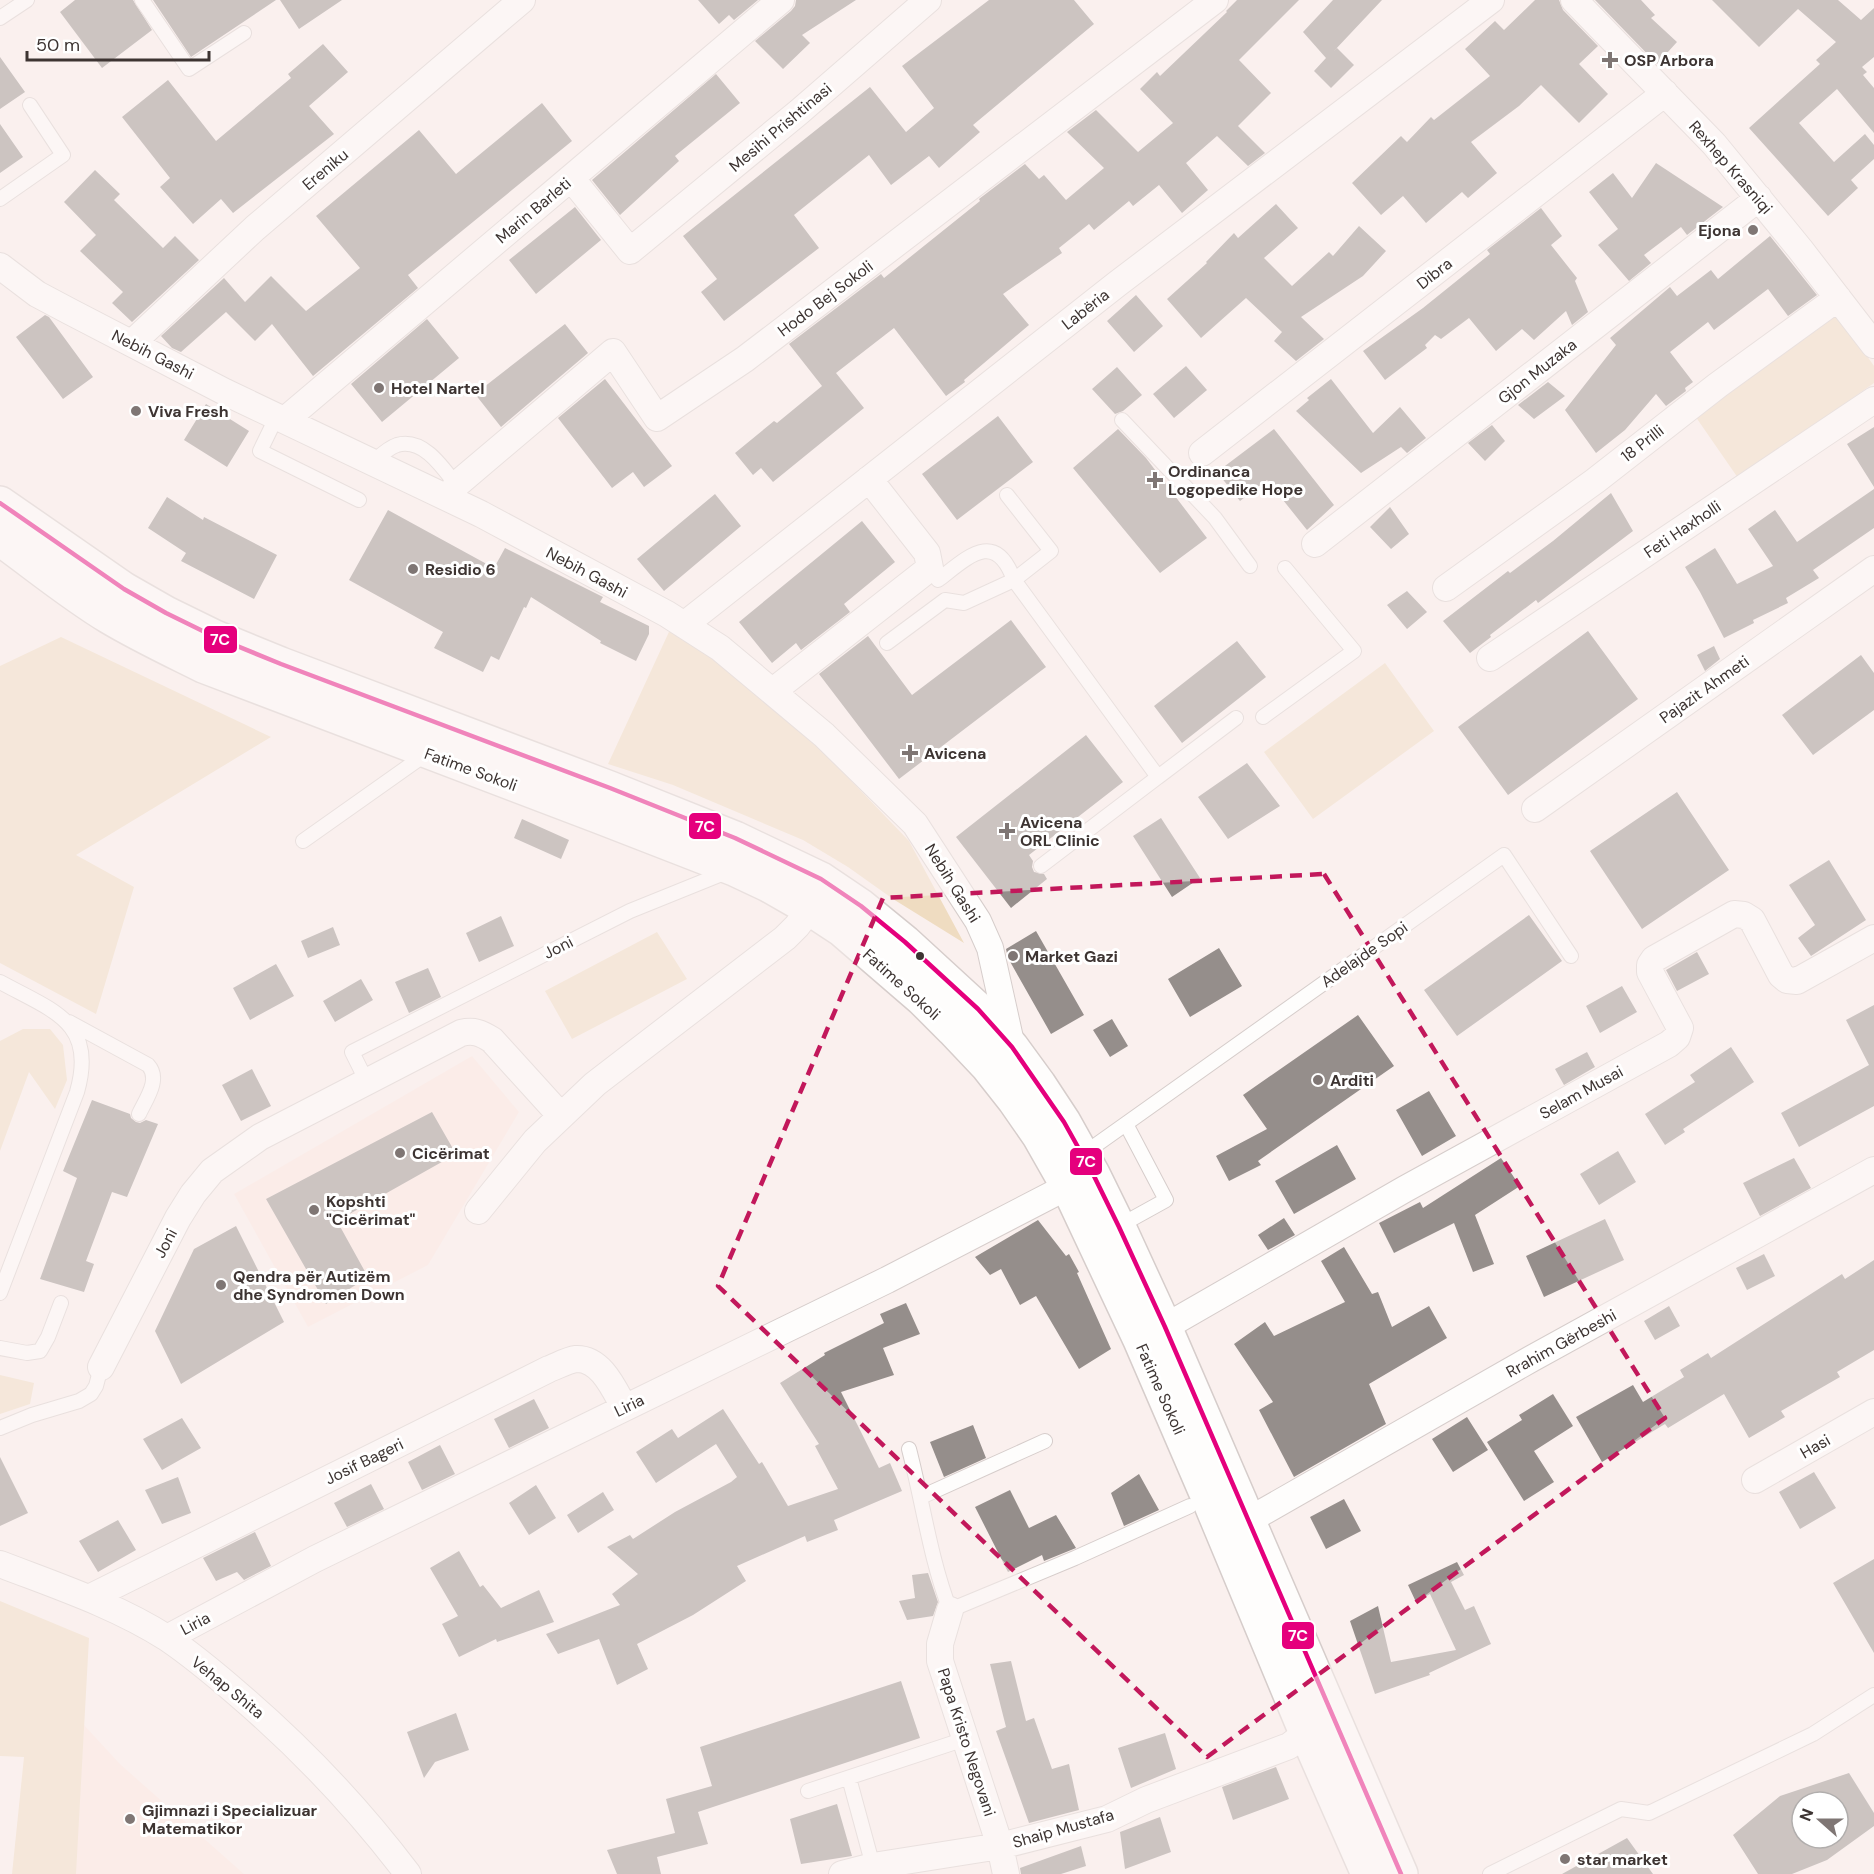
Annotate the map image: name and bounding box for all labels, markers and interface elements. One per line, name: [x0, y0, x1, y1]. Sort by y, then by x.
scale bar: [27, 24, 208, 62]
text: 50 m: [36, 33, 80, 57]
place label: OSP Arbora: [1624, 50, 1714, 71]
marker: OSP Arbora: [1601, 51, 1619, 69]
street label: Mesihi Prishtinasi: [725, 78, 836, 177]
street label: Rexhep Krasniqi: [1684, 116, 1777, 218]
street label: Ereniku: [298, 144, 353, 195]
street label: Marin Barleti: [491, 173, 575, 248]
place label: Ejona: [1698, 220, 1741, 241]
marker: Ejona: [1746, 223, 1760, 237]
street label: Dibra: [1412, 253, 1456, 294]
street label: Hodo Bej Sokoli: [773, 256, 877, 341]
street label: Labëria: [1057, 284, 1113, 335]
street label: Nebih Gashi: [108, 325, 197, 384]
street label: Gjon Muzaka: [1494, 334, 1581, 409]
place label: Hotel Nartel: [391, 378, 484, 399]
marker: Hotel Nartel: [372, 381, 386, 395]
place label: Viva Fresh: [148, 401, 229, 422]
marker: Viva Fresh: [129, 404, 143, 418]
street label: 18 Prilli: [1617, 420, 1668, 467]
place label: Ordinanca Logopedike Hope: [1168, 461, 1303, 500]
marker: Ordinanca Logopedike Hope: [1146, 471, 1164, 489]
street label: Feti Haxholli: [1640, 496, 1725, 563]
street label: Nebih Gashi: [542, 542, 631, 603]
place label: Residio 6: [425, 559, 496, 580]
marker: Residio 6: [406, 562, 420, 576]
line badge: 7C: [203, 625, 238, 654]
text: 7C: [210, 629, 230, 650]
street label: Pajazit Ahmeti: [1655, 651, 1753, 728]
street label: Fatime Sokoli: [421, 743, 520, 796]
place label: Avicena: [924, 743, 986, 764]
marker: Avicena: [901, 744, 919, 762]
line badge: 7C: [688, 812, 722, 840]
place label: Avicena ORL Clinic: [1020, 812, 1100, 851]
text: 7C: [695, 816, 715, 837]
marker: Avicena ORL Clinic: [998, 822, 1016, 840]
street label: Nebih Gashi: [920, 840, 985, 927]
street label: Adelajde Sopi: [1317, 917, 1412, 992]
street label: Joni: [540, 931, 577, 964]
street label: Fatime Sokoli: [858, 944, 945, 1025]
place label: Market Gazi: [1025, 946, 1118, 967]
marker: Market Gazi: [1006, 949, 1020, 963]
unlabelled marker: [914, 950, 926, 962]
street label: Selam Musai: [1536, 1061, 1627, 1124]
place label: Arditi: [1330, 1070, 1374, 1091]
marker: Arditi: [1311, 1073, 1325, 1087]
place label: Cicërimat: [412, 1143, 490, 1164]
marker: Cicërimat: [393, 1146, 407, 1160]
line badge: 7C: [1069, 1147, 1103, 1176]
text: 7C: [1076, 1151, 1096, 1172]
place label: Kopshti "Cicërimat": [326, 1191, 416, 1230]
marker: Kopshti "Cicërimat": [307, 1203, 321, 1217]
street label: Joni: [149, 1225, 182, 1262]
place label: Qendra për Autizëm dhe Syndromen Down: [233, 1266, 405, 1305]
marker: Qendra për Autizëm dhe Syndromen Down: [214, 1278, 228, 1292]
street label: Rrahim Gërbeshi: [1502, 1304, 1620, 1382]
street label: Fatime Sokoli: [1131, 1340, 1190, 1438]
street label: Liria: [611, 1389, 648, 1422]
street label: Hasi: [1796, 1429, 1834, 1463]
street label: Josif Bageri: [321, 1433, 407, 1489]
street label: Liria: [177, 1607, 214, 1640]
line badge: 7C: [1281, 1621, 1315, 1650]
text: 7C: [1288, 1625, 1308, 1646]
street label: Vehap Shita: [187, 1651, 269, 1723]
street label: Papa Kristo Negovani: [933, 1665, 1000, 1819]
north arrow: [1790, 1790, 1850, 1850]
place label: Gjimnazi i Specializuar Matematikor: [142, 1800, 318, 1839]
street label: Shaip Mustafa: [1010, 1804, 1116, 1853]
text: N: [1795, 1806, 1818, 1824]
marker: Gjimnazi i Specializuar Matematikor: [123, 1812, 137, 1826]
place label: star market: [1577, 1849, 1668, 1870]
marker: star market: [1558, 1852, 1572, 1866]

